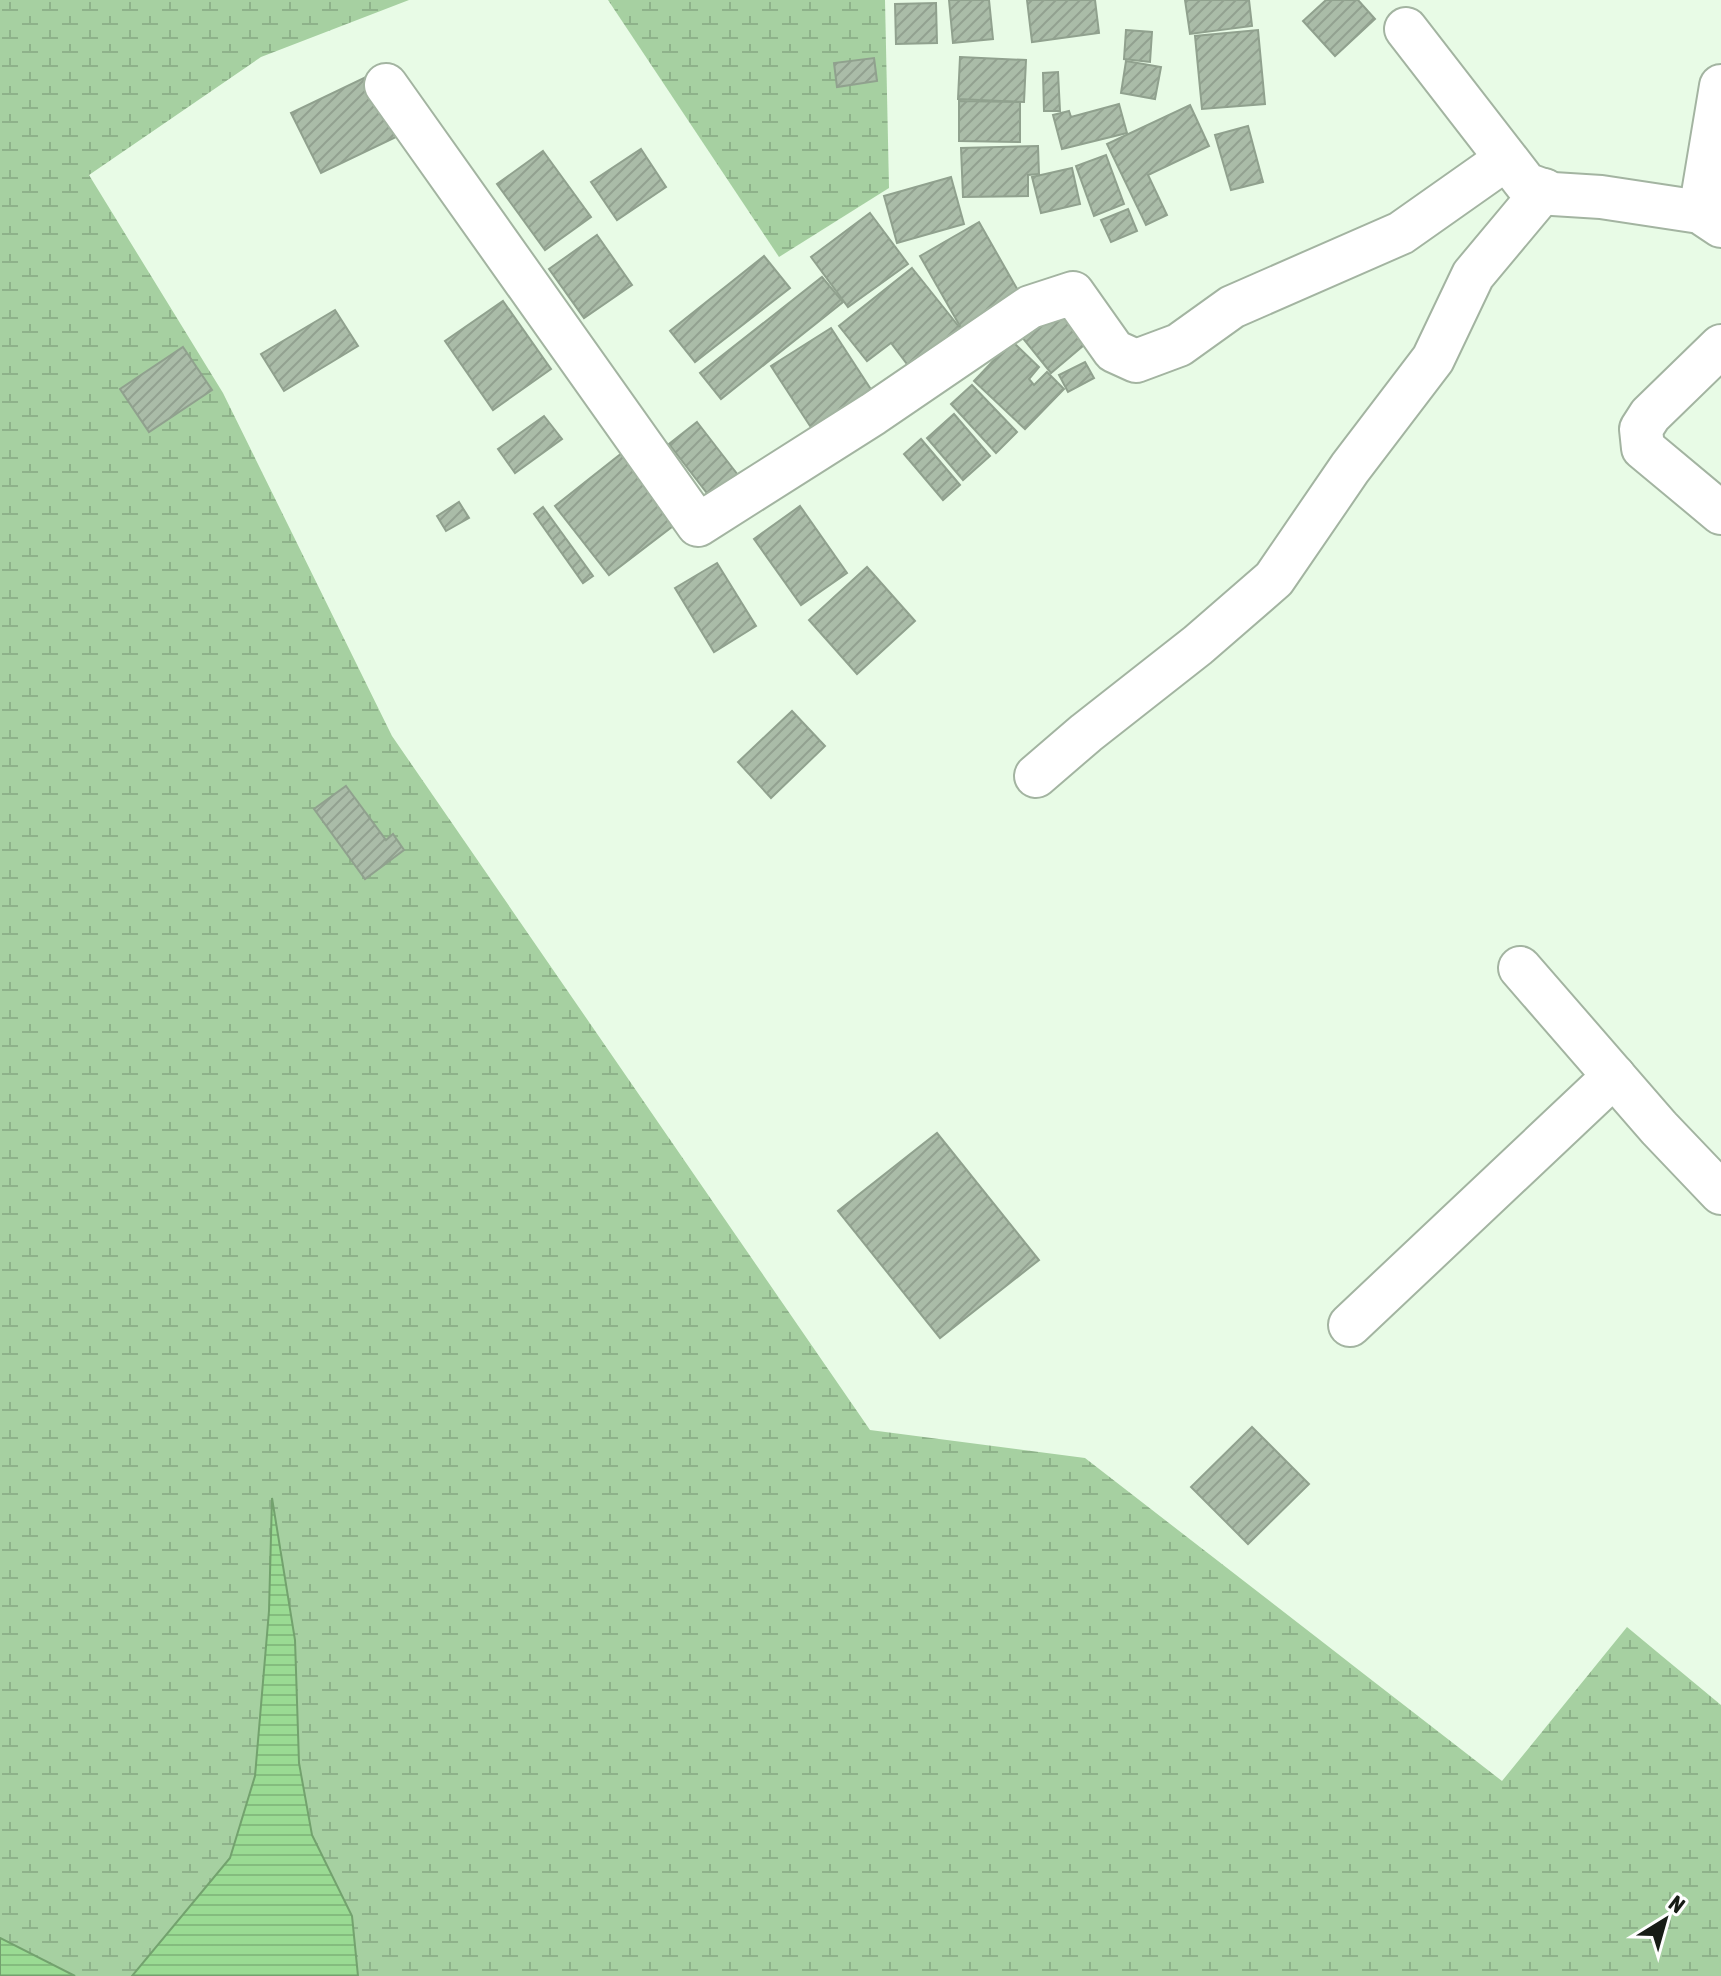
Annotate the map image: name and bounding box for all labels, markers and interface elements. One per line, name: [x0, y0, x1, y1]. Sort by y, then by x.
north arrow: [1625, 1880, 1705, 1960]
text: N: [1664, 1890, 1690, 1918]

